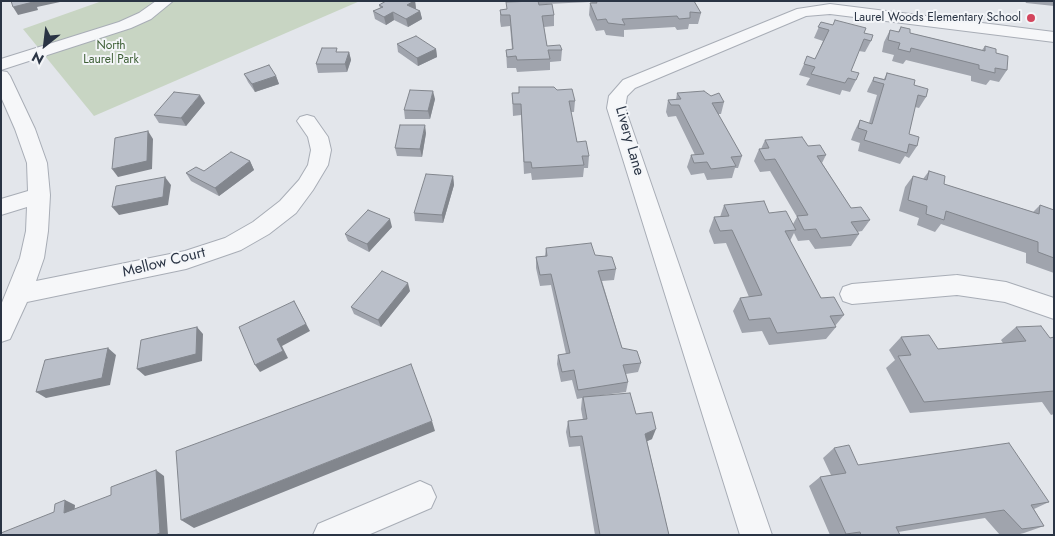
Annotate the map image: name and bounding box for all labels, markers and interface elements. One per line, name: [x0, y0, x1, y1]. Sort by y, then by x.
place label: Laurel Woods Elementary School: [854, 11, 1021, 25]
marker: Laurel Woods Elementary School: [1025, 12, 1037, 24]
north arrow: [20, 20, 70, 70]
park label: North Laurel Park: [83, 39, 139, 67]
text: N: [28, 47, 47, 70]
street label: Livery Lane: [611, 104, 647, 178]
street label: Mellow Court: [121, 244, 207, 282]

